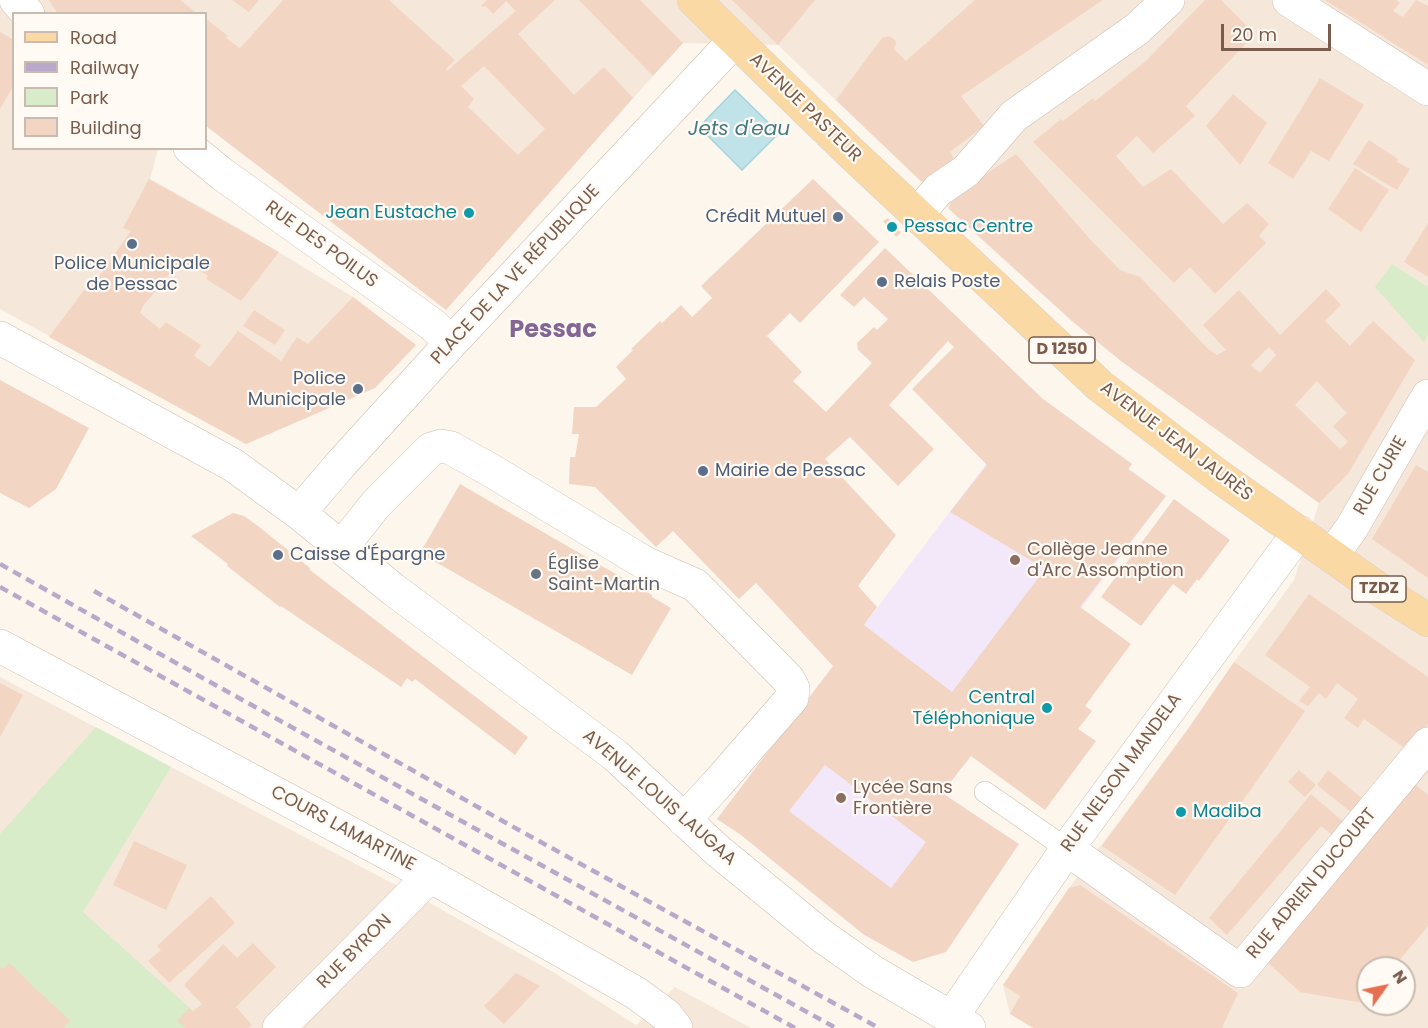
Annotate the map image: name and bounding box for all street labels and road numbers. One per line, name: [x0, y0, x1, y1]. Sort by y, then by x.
street label: AVENUE PASTEUR: [744, 49, 866, 167]
street label: PLACE DE LA VE RÉPUBLIQUE: [427, 181, 605, 369]
street label: RUE DES POILUS: [260, 197, 382, 293]
road number: D 1250: [1029, 337, 1095, 363]
street label: AVENUE JEAN JAURÈS: [1096, 378, 1256, 506]
street label: RUE CURIE: [1350, 433, 1412, 519]
road number: TZDZ: [1352, 576, 1406, 602]
street label: RUE NELSON MANDELA: [1057, 689, 1187, 857]
street label: AVENUE LOUIS LAUGAA: [578, 725, 740, 871]
street label: COURS LAMARTINE: [267, 782, 419, 876]
street label: RUE ADRIEN DUCOURT: [1243, 804, 1381, 964]
street label: RUE BYRON: [313, 910, 397, 994]

